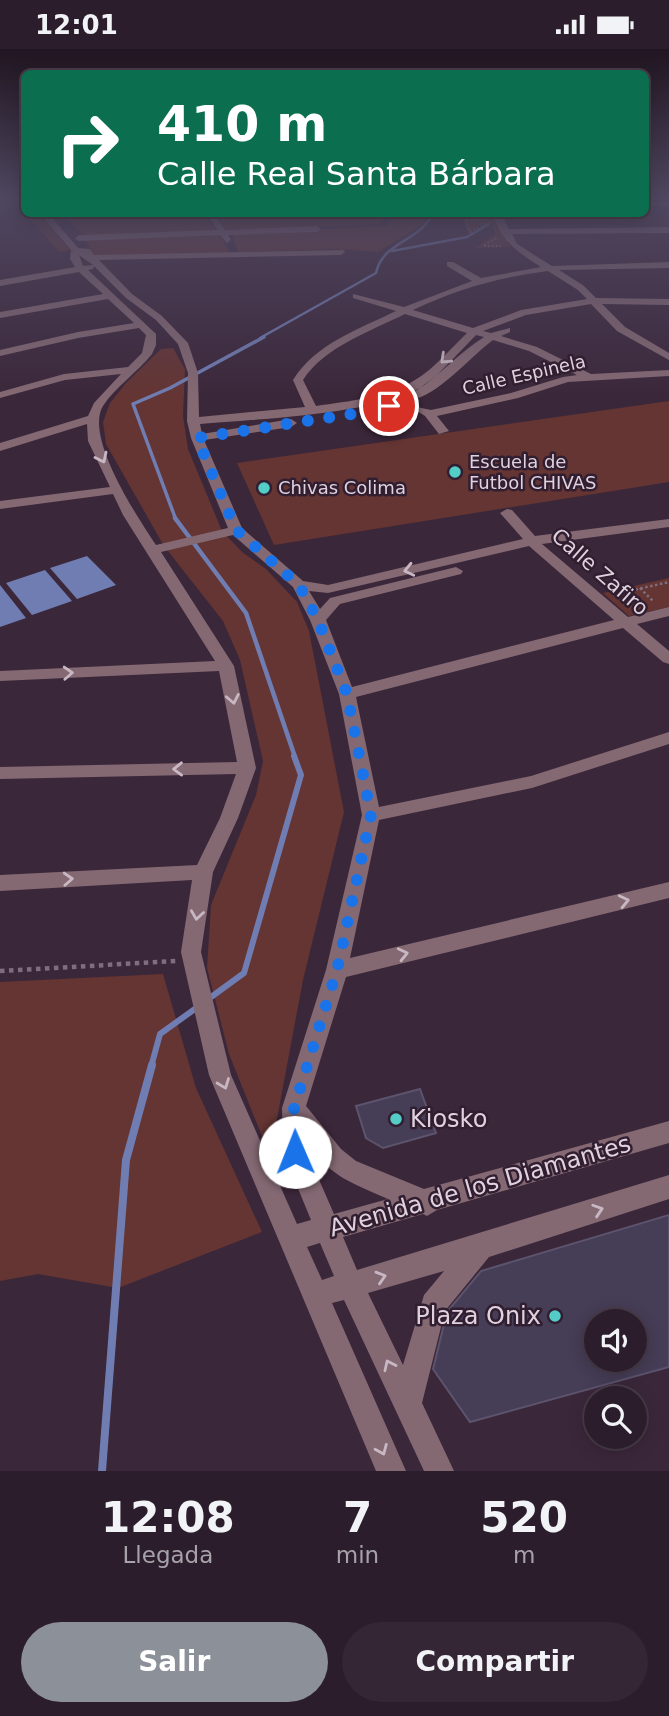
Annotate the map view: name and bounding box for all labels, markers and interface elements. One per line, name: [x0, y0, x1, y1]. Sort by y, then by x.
text: 12:01: [35, 10, 118, 40]
text: 410 m: [157, 96, 327, 153]
icon: right: [42, 98, 133, 189]
text: Calle Real Santa Bárbara: [157, 155, 556, 193]
street label: Calle Espinela: [460, 350, 588, 399]
one-way arrow: [440, 351, 453, 364]
pin: [359, 376, 419, 436]
icon: arrive: [370, 387, 408, 425]
one-way arrow: [93, 451, 107, 463]
place label: Escuela de Futbol CHIVAS: [469, 451, 596, 493]
marker: Escuela de Futbol CHIVAS: [447, 464, 463, 480]
place label: Chivas Colima: [278, 477, 406, 498]
marker: Chivas Colima: [256, 480, 272, 496]
street label: Calle Zafiro: [547, 523, 653, 621]
one-way arrow: [403, 562, 415, 576]
one-way arrow: [63, 666, 74, 681]
one-way arrow: [224, 693, 239, 705]
one-way arrow: [173, 761, 183, 777]
one-way arrow: [63, 872, 74, 887]
one-way arrow: [618, 895, 630, 909]
one-way arrow: [190, 910, 205, 921]
one-way arrow: [397, 948, 409, 962]
one-way arrow: [215, 1078, 229, 1090]
place label: Kiosko: [410, 1105, 487, 1133]
marker: Kiosko: [388, 1111, 404, 1127]
position arrow: [258, 1115, 332, 1189]
street label: Avenida de los Diamantes: [326, 1129, 634, 1243]
one-way arrow: [592, 1203, 604, 1218]
one-way arrow: [374, 1271, 387, 1285]
place label: Plaza Onix: [415, 1302, 541, 1330]
marker: Plaza Onix: [547, 1308, 563, 1324]
map controls: [584, 1309, 647, 1449]
button: sound: [584, 1309, 647, 1372]
one-way arrow: [383, 1360, 397, 1372]
button: search: [584, 1386, 647, 1449]
one-way arrow: [374, 1443, 388, 1456]
text: 12:08: [101, 1493, 235, 1542]
text: 7: [343, 1493, 372, 1542]
text: 520: [480, 1493, 568, 1542]
text: Llegada: [123, 1542, 213, 1568]
text: min: [336, 1542, 379, 1568]
text: m: [513, 1542, 535, 1568]
button: Salir: [21, 1622, 328, 1702]
button: Compartir: [342, 1622, 648, 1702]

